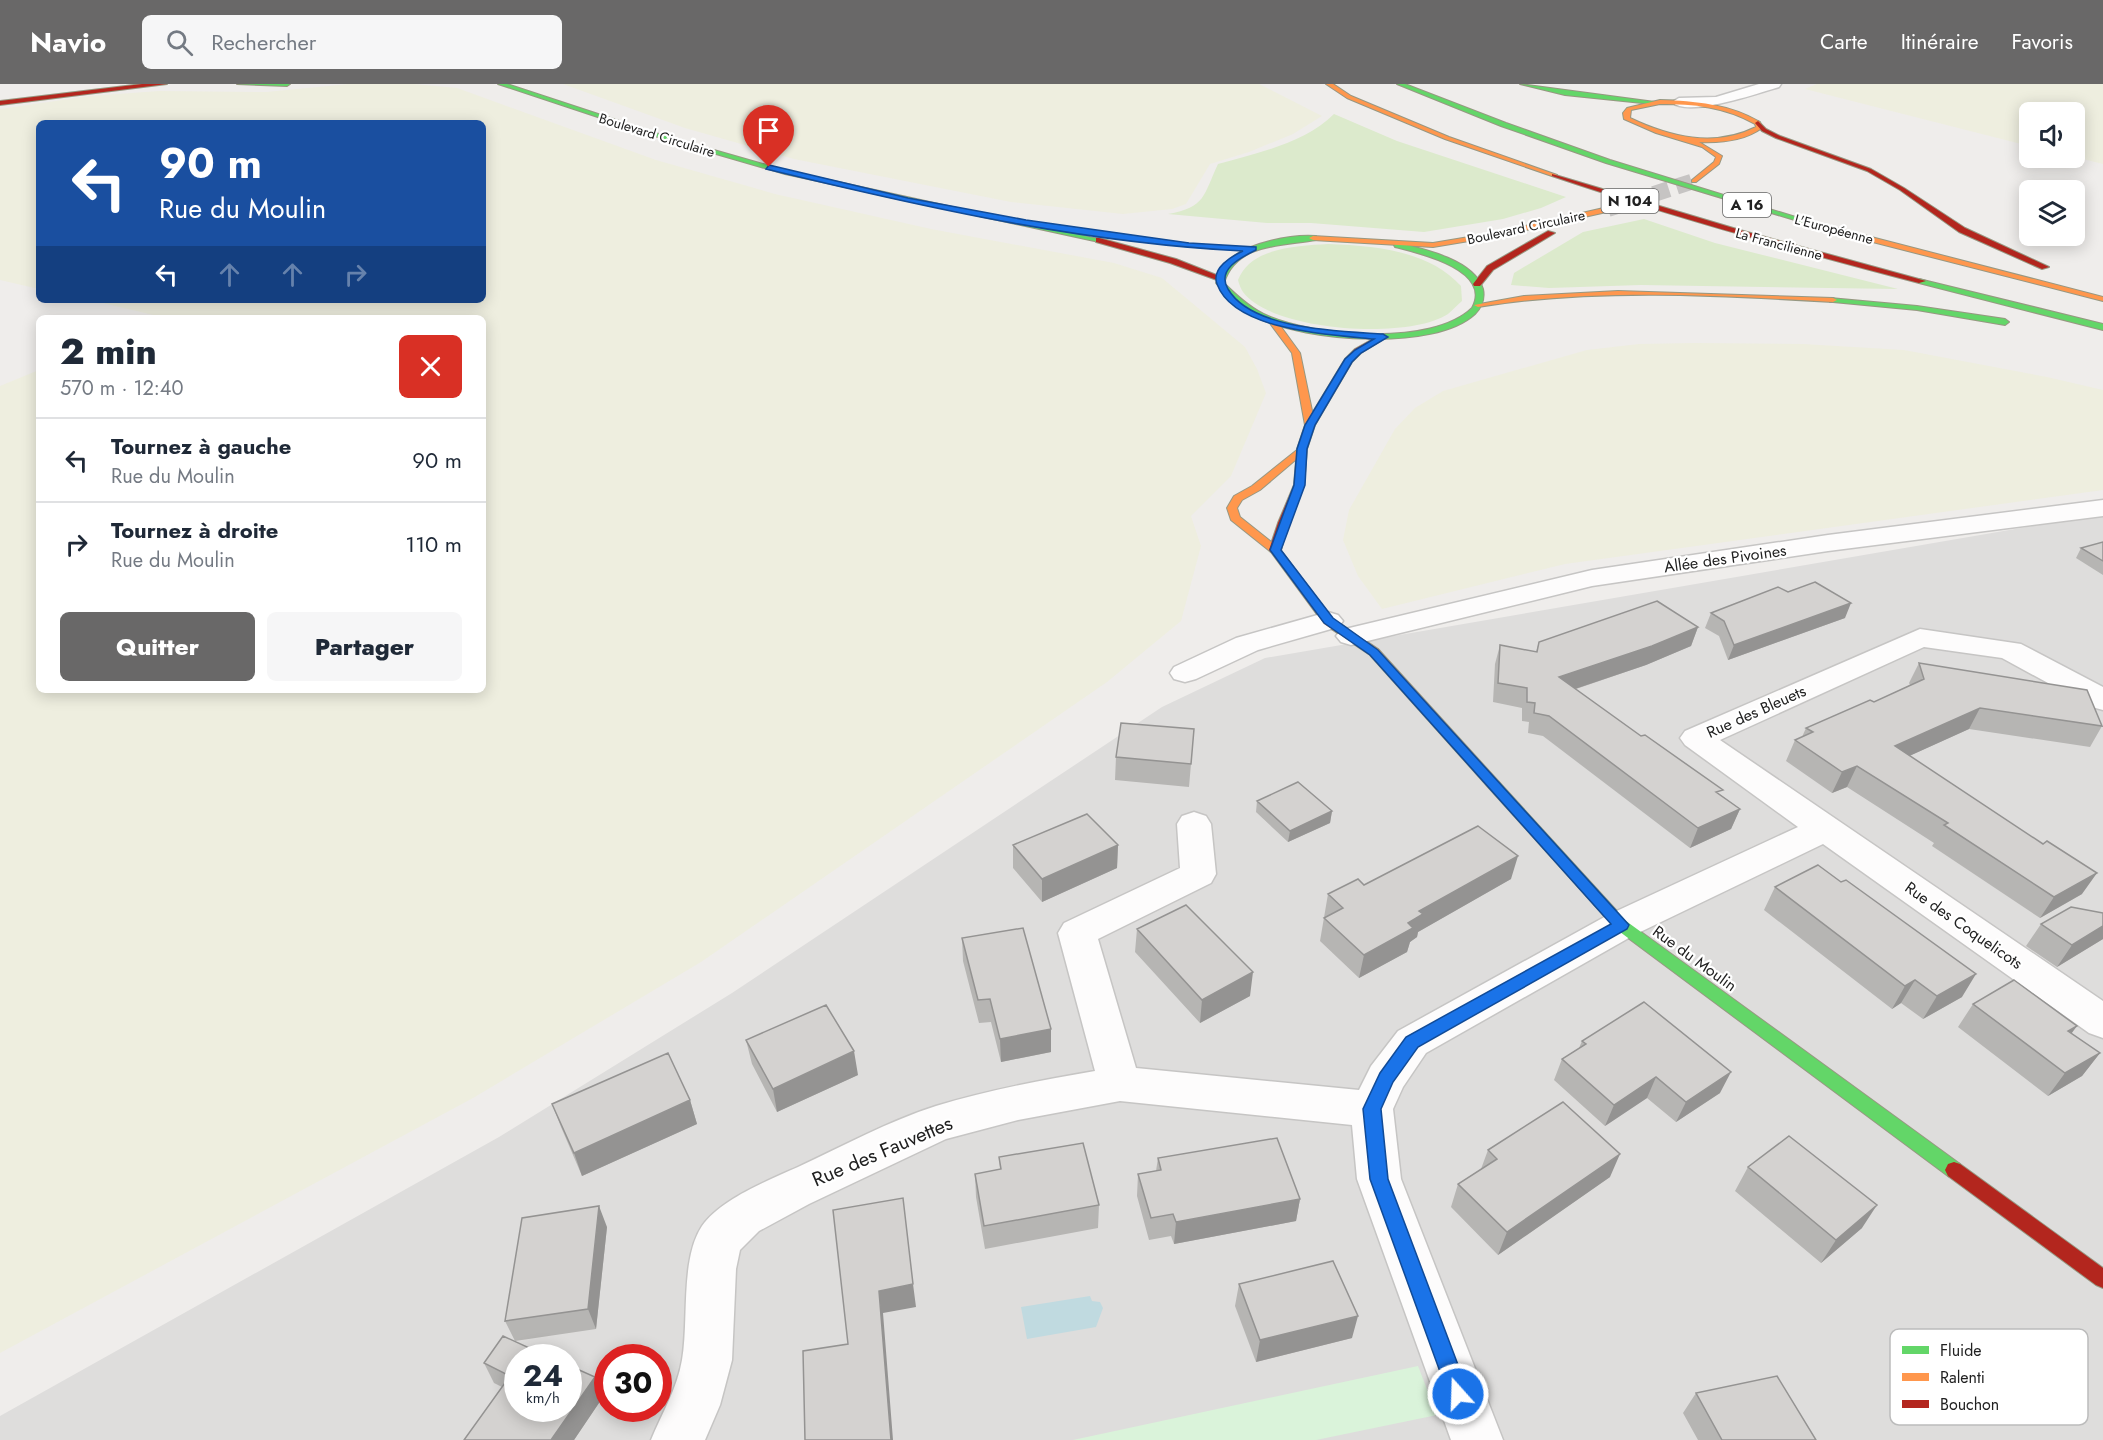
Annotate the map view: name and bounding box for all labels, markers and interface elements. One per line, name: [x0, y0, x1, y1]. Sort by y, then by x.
search box: [142, 15, 562, 69]
text: Navio: [30, 22, 106, 63]
icon: search: [163, 26, 196, 59]
text: Rechercher: [211, 26, 316, 58]
text: Carte: [1820, 27, 1868, 57]
text: Itinéraire: [1901, 27, 1979, 57]
text: Favoris: [2012, 27, 2073, 57]
map controls: [2019, 102, 2085, 246]
button: sound: [2019, 102, 2085, 168]
pin: [743, 105, 794, 167]
street label: Boulevard Circulaire: [597, 108, 717, 162]
icon: arrive: [752, 114, 785, 147]
text: 90 m: [159, 133, 262, 194]
icon: left: [60, 144, 138, 222]
button: layers: [2019, 180, 2085, 246]
text: Rue du Moulin: [159, 189, 326, 228]
road number: N 104: [1602, 189, 1658, 213]
road number: A 16: [1723, 193, 1771, 217]
street label: Boulevard Circulaire: [1465, 205, 1587, 249]
street label: L'Européenne: [1792, 209, 1876, 249]
street label: La Francilienne: [1733, 223, 1825, 265]
icon: left: [150, 258, 183, 291]
icon: ahead: [213, 258, 246, 291]
icon: ahead: [276, 258, 309, 291]
icon: right: [339, 258, 372, 291]
text: 2 min: [60, 325, 157, 377]
button: close: [399, 335, 462, 398]
text: 570 m · 12:40: [60, 374, 183, 403]
text: Tournez à gauche: [111, 430, 291, 462]
icon: left: [60, 444, 93, 477]
text: 90 m: [412, 444, 462, 476]
text: Rue du Moulin: [111, 462, 235, 491]
text: Tournez à droite: [111, 514, 278, 546]
icon: right: [60, 528, 93, 561]
text: 110 m: [405, 528, 462, 560]
street label: Allée des Pivoines: [1662, 539, 1788, 578]
text: Rue du Moulin: [111, 546, 235, 575]
button: Quitter: [60, 612, 255, 681]
button: Partager: [267, 612, 462, 681]
street label: Rue des Bleuets: [1703, 679, 1810, 744]
street label: Rue des Coquelicots: [1900, 876, 2027, 975]
street label: Rue du Moulin: [1648, 920, 1742, 997]
street label: Rue des Fauvettes: [807, 1109, 957, 1194]
legend: [1890, 1329, 2088, 1425]
text: Fluide: [1940, 1339, 1982, 1362]
speed limit sign: 30: [594, 1344, 672, 1422]
text: 24: [523, 1354, 563, 1397]
position arrow: [1426, 1362, 1490, 1426]
text: Ralenti: [1940, 1366, 1985, 1389]
text: km/h: [526, 1387, 560, 1409]
text: Bouchon: [1940, 1393, 1999, 1416]

